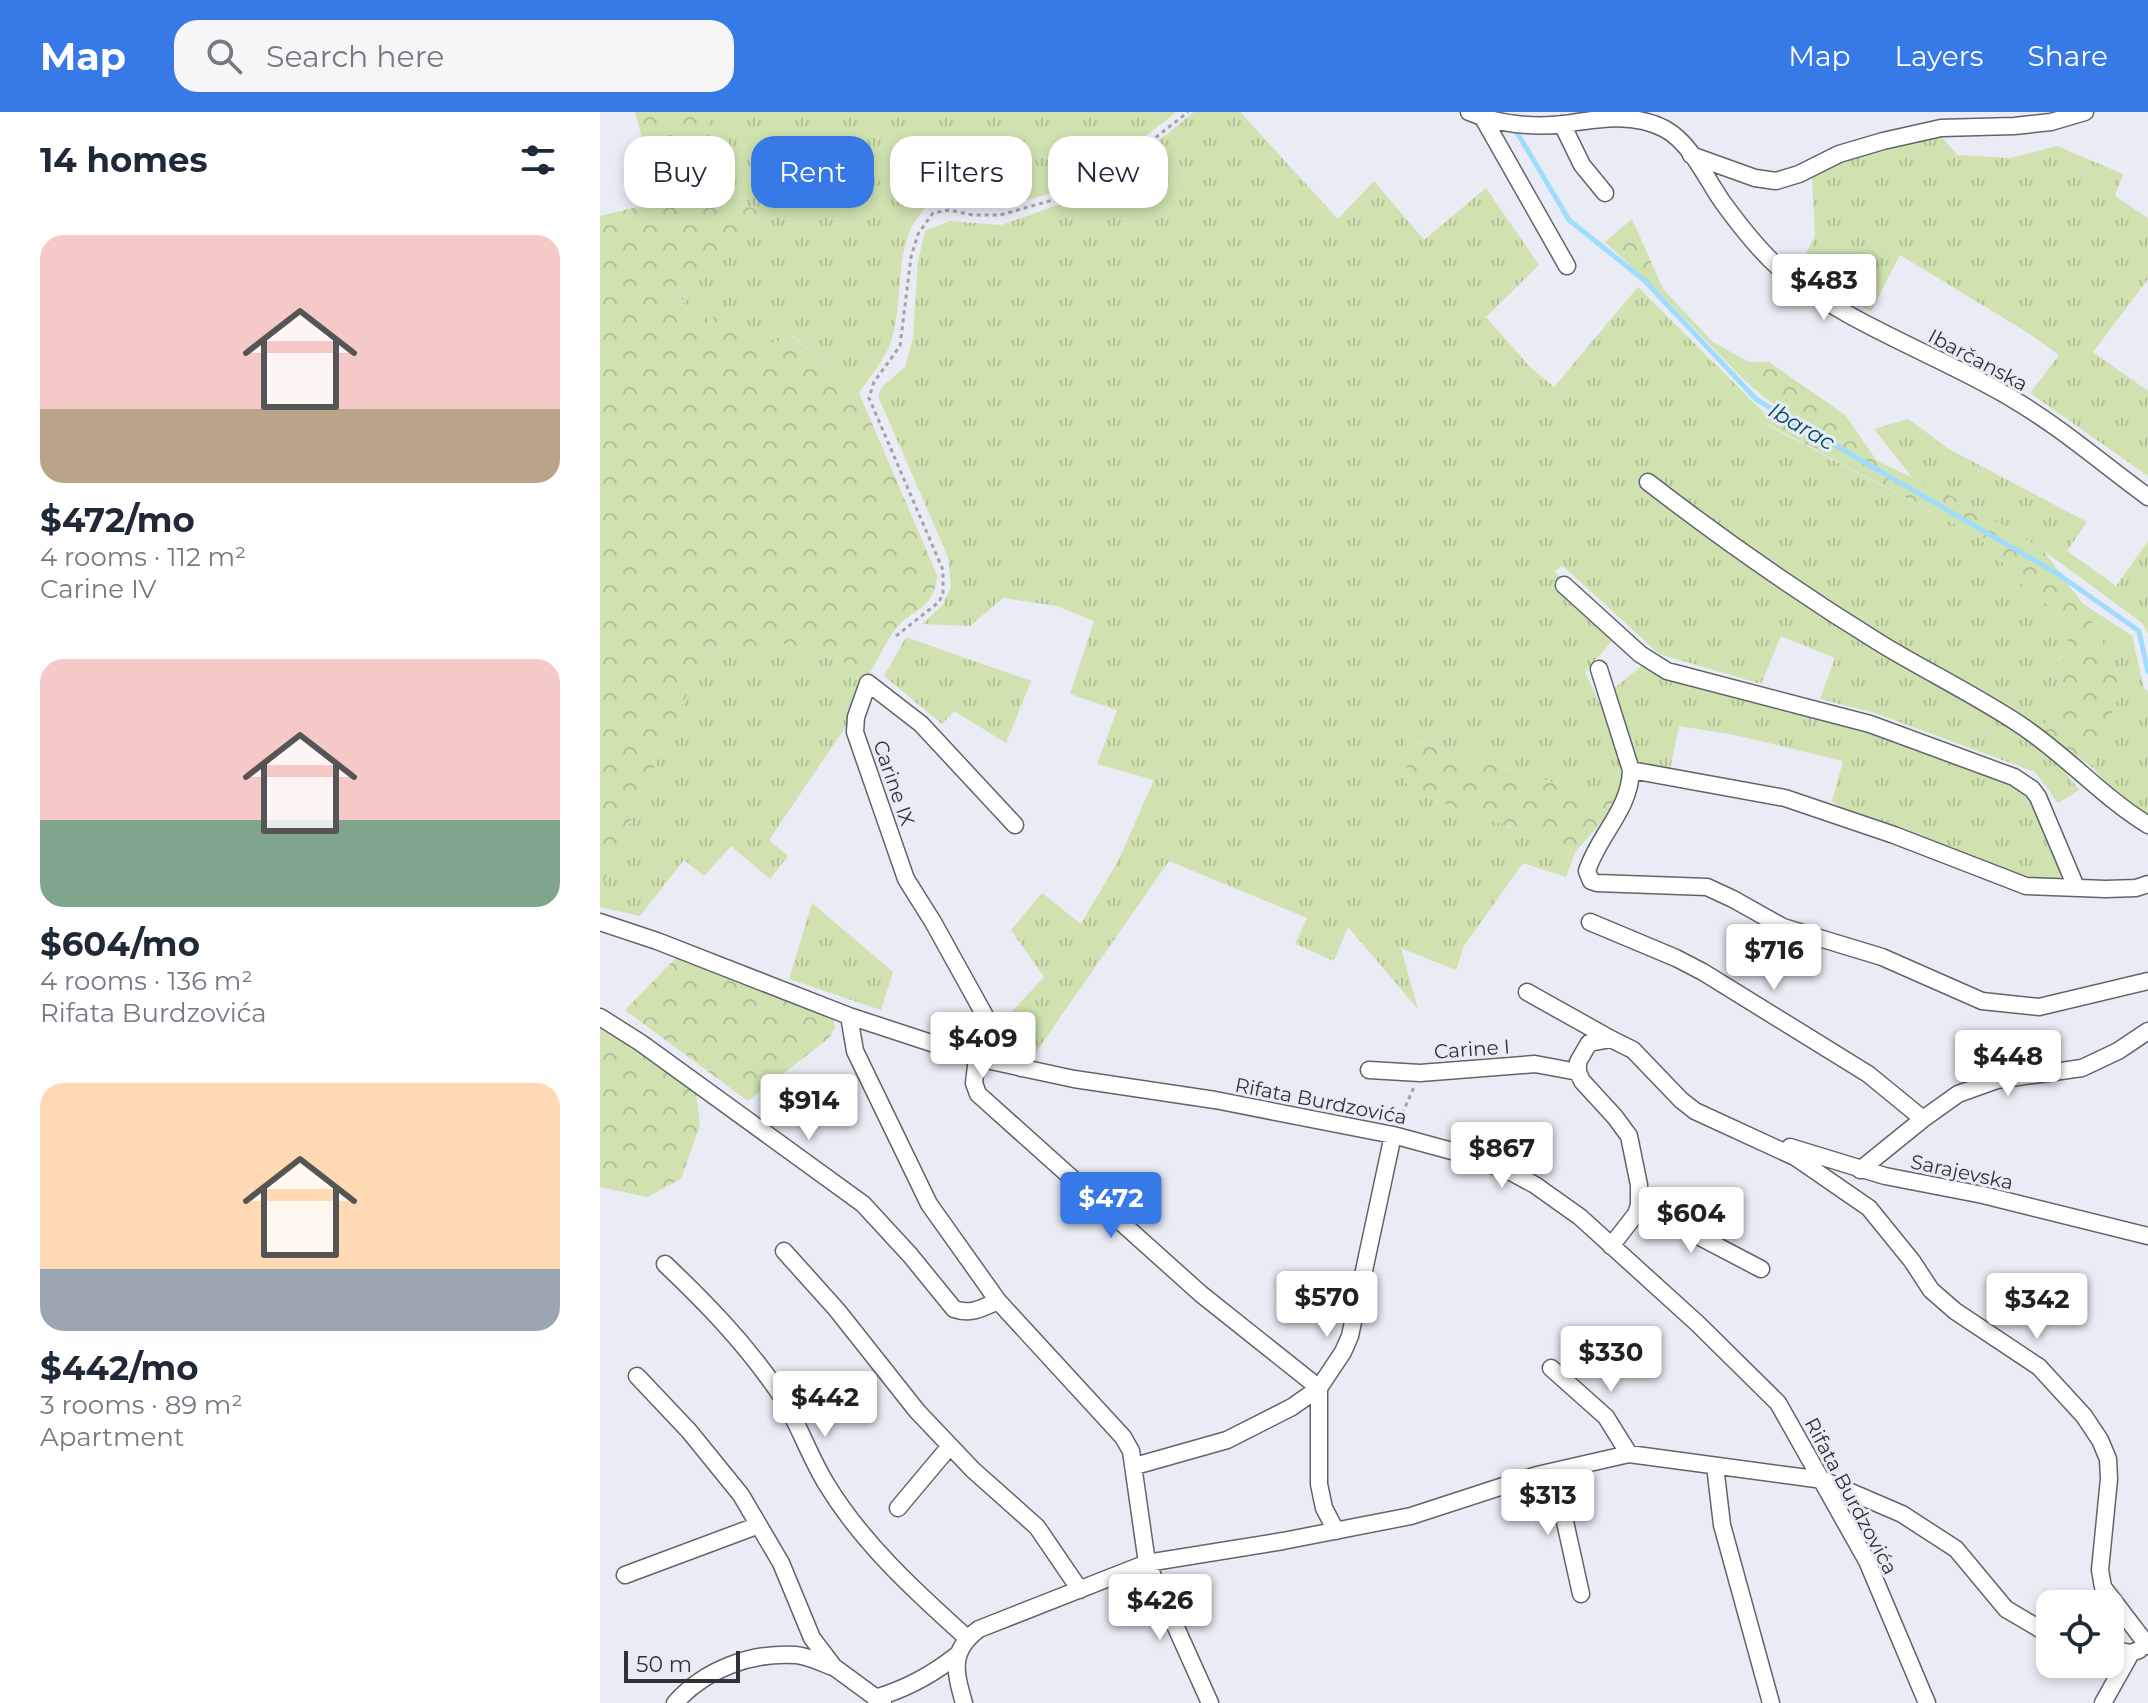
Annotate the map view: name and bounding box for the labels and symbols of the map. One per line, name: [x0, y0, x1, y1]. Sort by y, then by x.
pin: $483: [1777, 254, 1871, 322]
street label: Ibarčanska: [1924, 324, 2032, 396]
water label: Ibarac: [1764, 397, 1840, 457]
street label: Carine IX: [868, 737, 920, 829]
pin: $716: [1727, 924, 1821, 992]
pin: $409: [936, 1012, 1030, 1080]
pin: $448: [1961, 1030, 2055, 1098]
street label: Carine I: [1433, 1034, 1511, 1064]
street label: Rifata Burdzovića: [1233, 1073, 1409, 1129]
pin: $914: [762, 1074, 856, 1142]
pin: $867: [1455, 1122, 1549, 1190]
street label: Sarajevska: [1908, 1149, 2016, 1195]
pin: $472: [1064, 1172, 1158, 1240]
pin: $604: [1644, 1187, 1738, 1255]
pin: $570: [1280, 1271, 1374, 1339]
pin: $342: [1990, 1273, 2084, 1341]
pin: $330: [1564, 1326, 1658, 1394]
pin: $442: [778, 1371, 872, 1439]
street label: Rifata Burdzovića: [1799, 1413, 1903, 1579]
pin: $313: [1501, 1469, 1595, 1537]
pin: $426: [1113, 1574, 1207, 1642]
scale bar: [624, 1647, 740, 1683]

